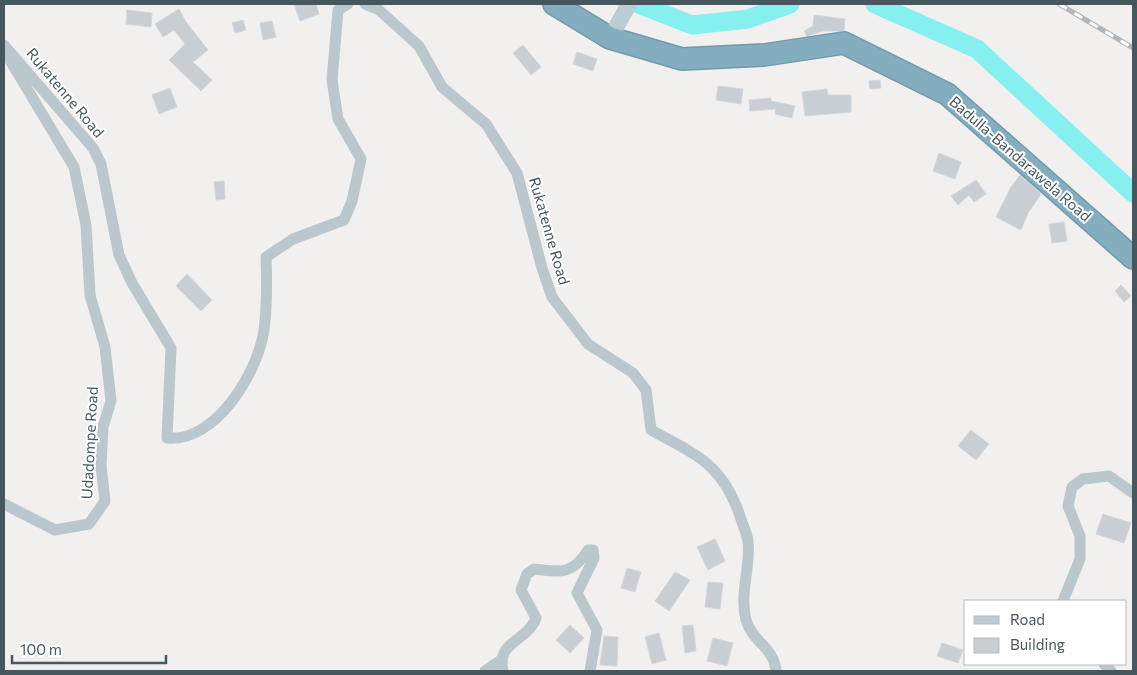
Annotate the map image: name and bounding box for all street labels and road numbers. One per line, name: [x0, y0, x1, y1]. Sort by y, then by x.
street label: Rukatenne Road: [23, 44, 108, 141]
street label: Badulla-Bandarawela Road: [946, 92, 1095, 225]
street label: Rukatenne Road: [526, 175, 574, 287]
street label: Udadompe Road: [77, 386, 101, 500]

